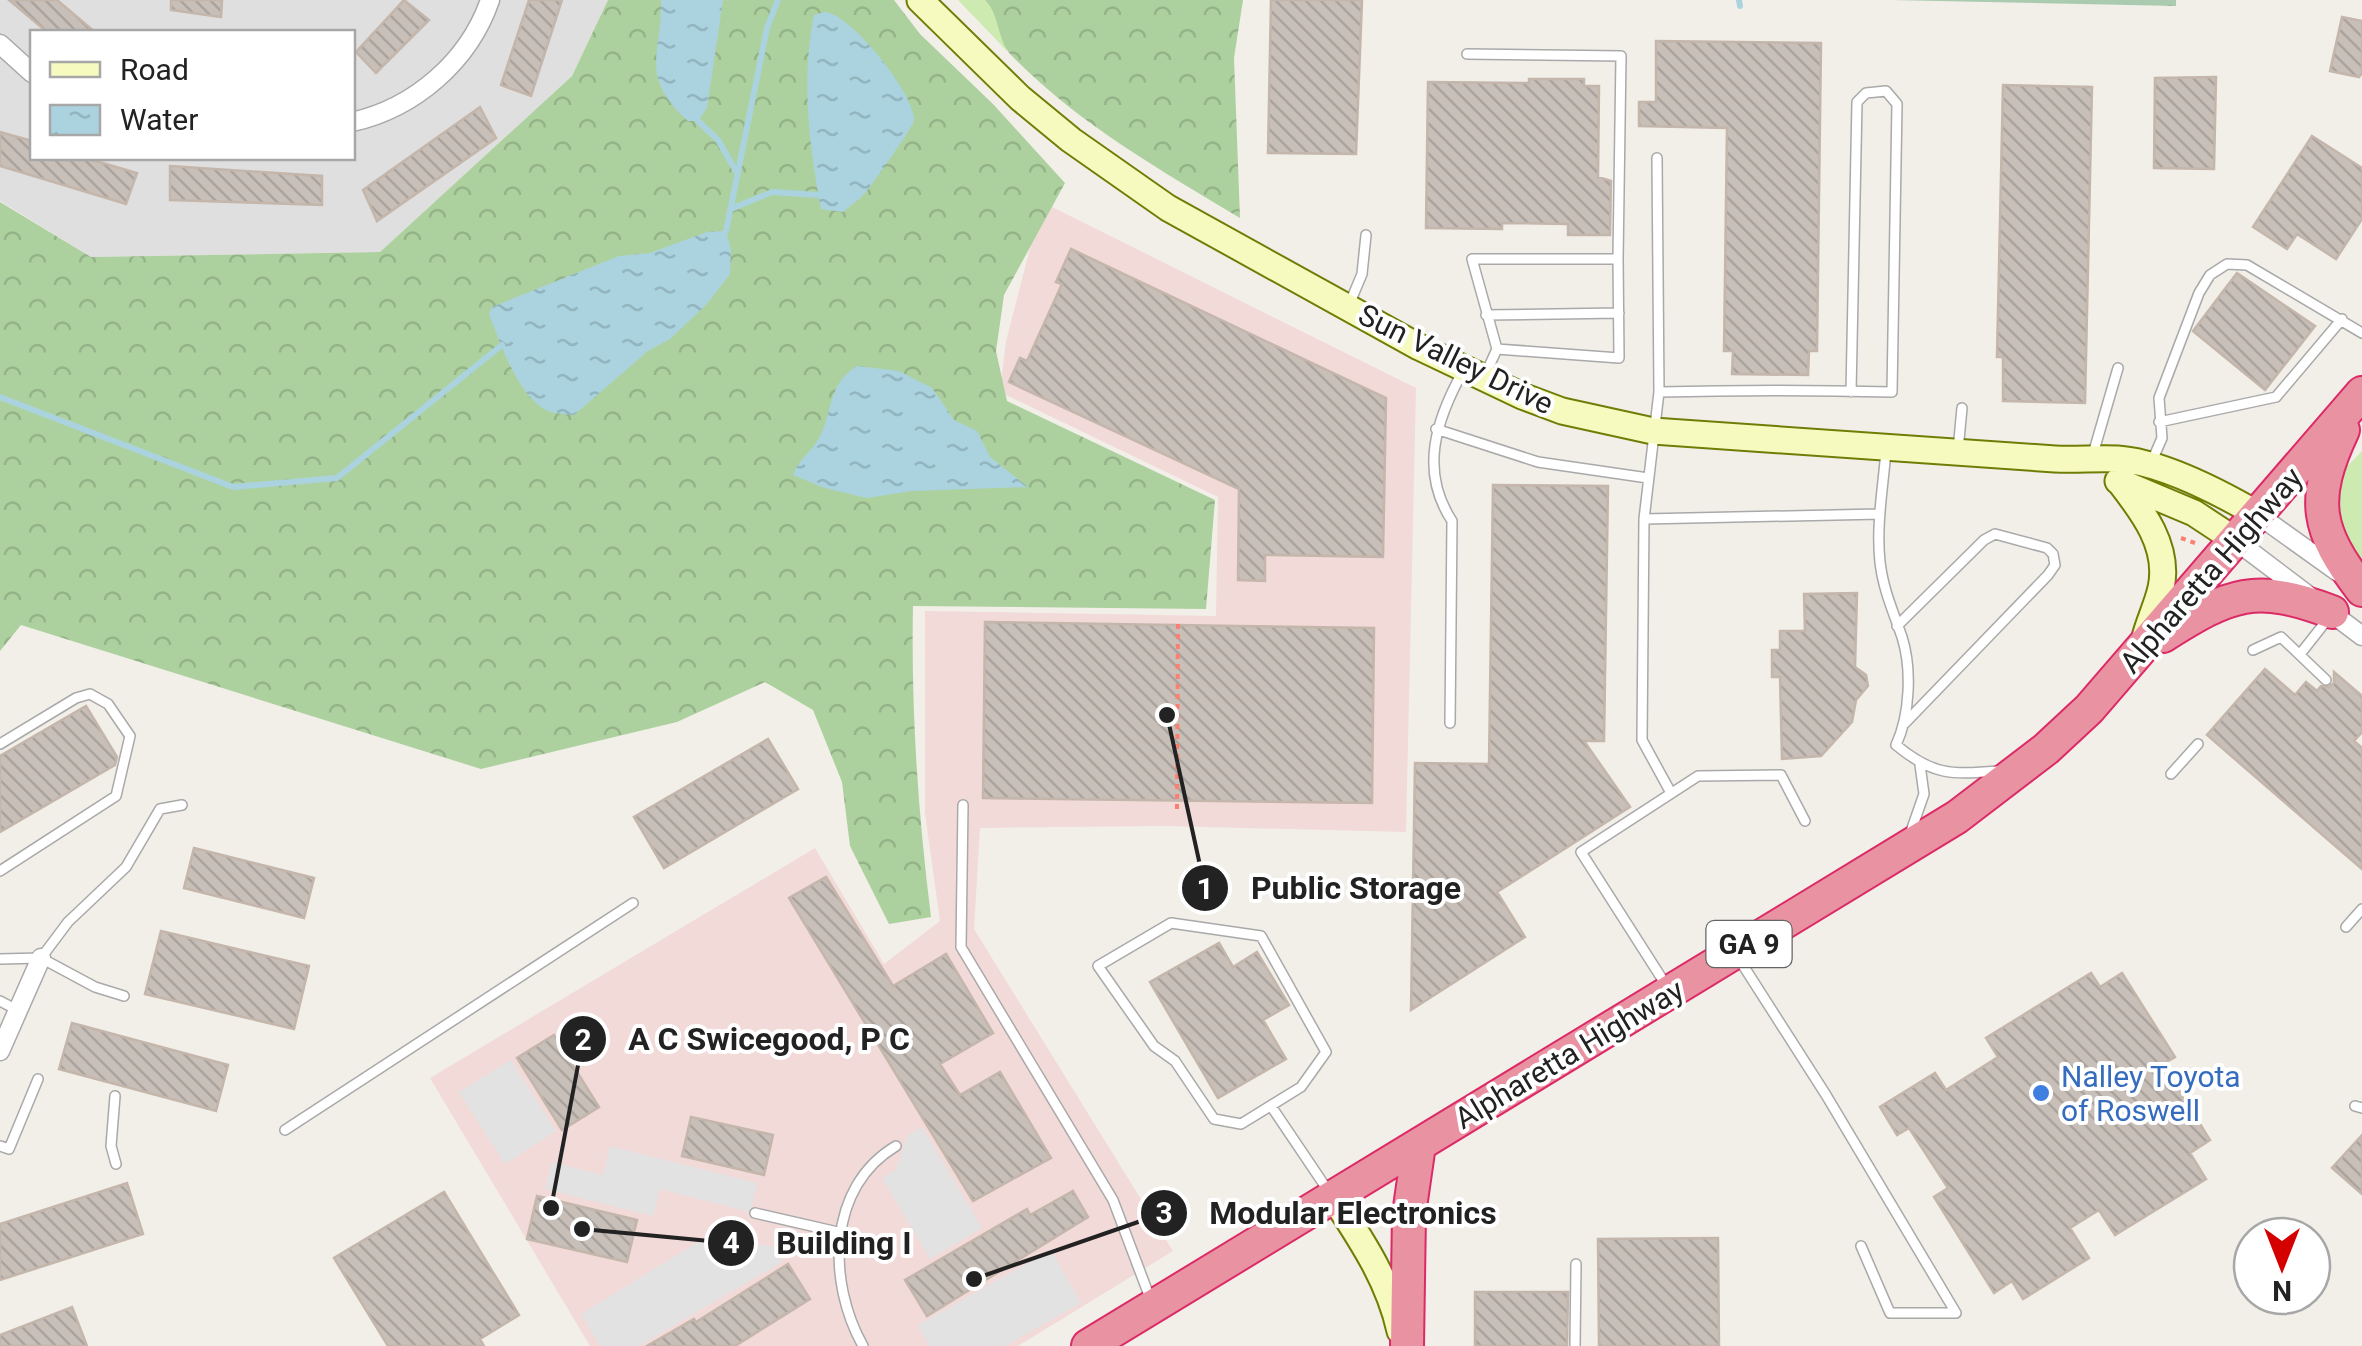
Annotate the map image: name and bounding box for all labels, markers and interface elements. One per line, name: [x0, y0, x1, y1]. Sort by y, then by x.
legend: [30, 30, 355, 160]
text: Road: [120, 52, 189, 87]
text: Water: [120, 102, 198, 137]
street label: Sun Valley Drive: [1353, 297, 1559, 421]
street label: Alpharetta Highway: [2112, 460, 2310, 680]
callout: Public Storage: [1180, 857, 1481, 919]
text: Public Storage: [1251, 869, 1461, 907]
text: 1: [1196, 871, 1214, 906]
road number: GA 9: [1706, 921, 1792, 967]
street label: Alpharetta Highway: [1448, 972, 1690, 1136]
callout: A C Swicegood, P C: [558, 1008, 930, 1070]
text: A C Swicegood, P C: [628, 1020, 910, 1058]
text: 2: [574, 1022, 592, 1057]
place label: Nalley Toyota of Roswell: [2061, 1059, 2241, 1128]
marker: Nalley Toyota of Roswell: [2030, 1082, 2052, 1104]
callout: Modular Electronics: [1139, 1182, 1517, 1244]
text: Modular Electronics: [1209, 1194, 1497, 1232]
text: 3: [1155, 1195, 1173, 1230]
callout: Building I: [706, 1212, 931, 1274]
north arrow: [2232, 1216, 2332, 1316]
text: Building I: [776, 1224, 912, 1262]
text: 4: [722, 1225, 740, 1260]
text: N: [2272, 1274, 2292, 1307]

